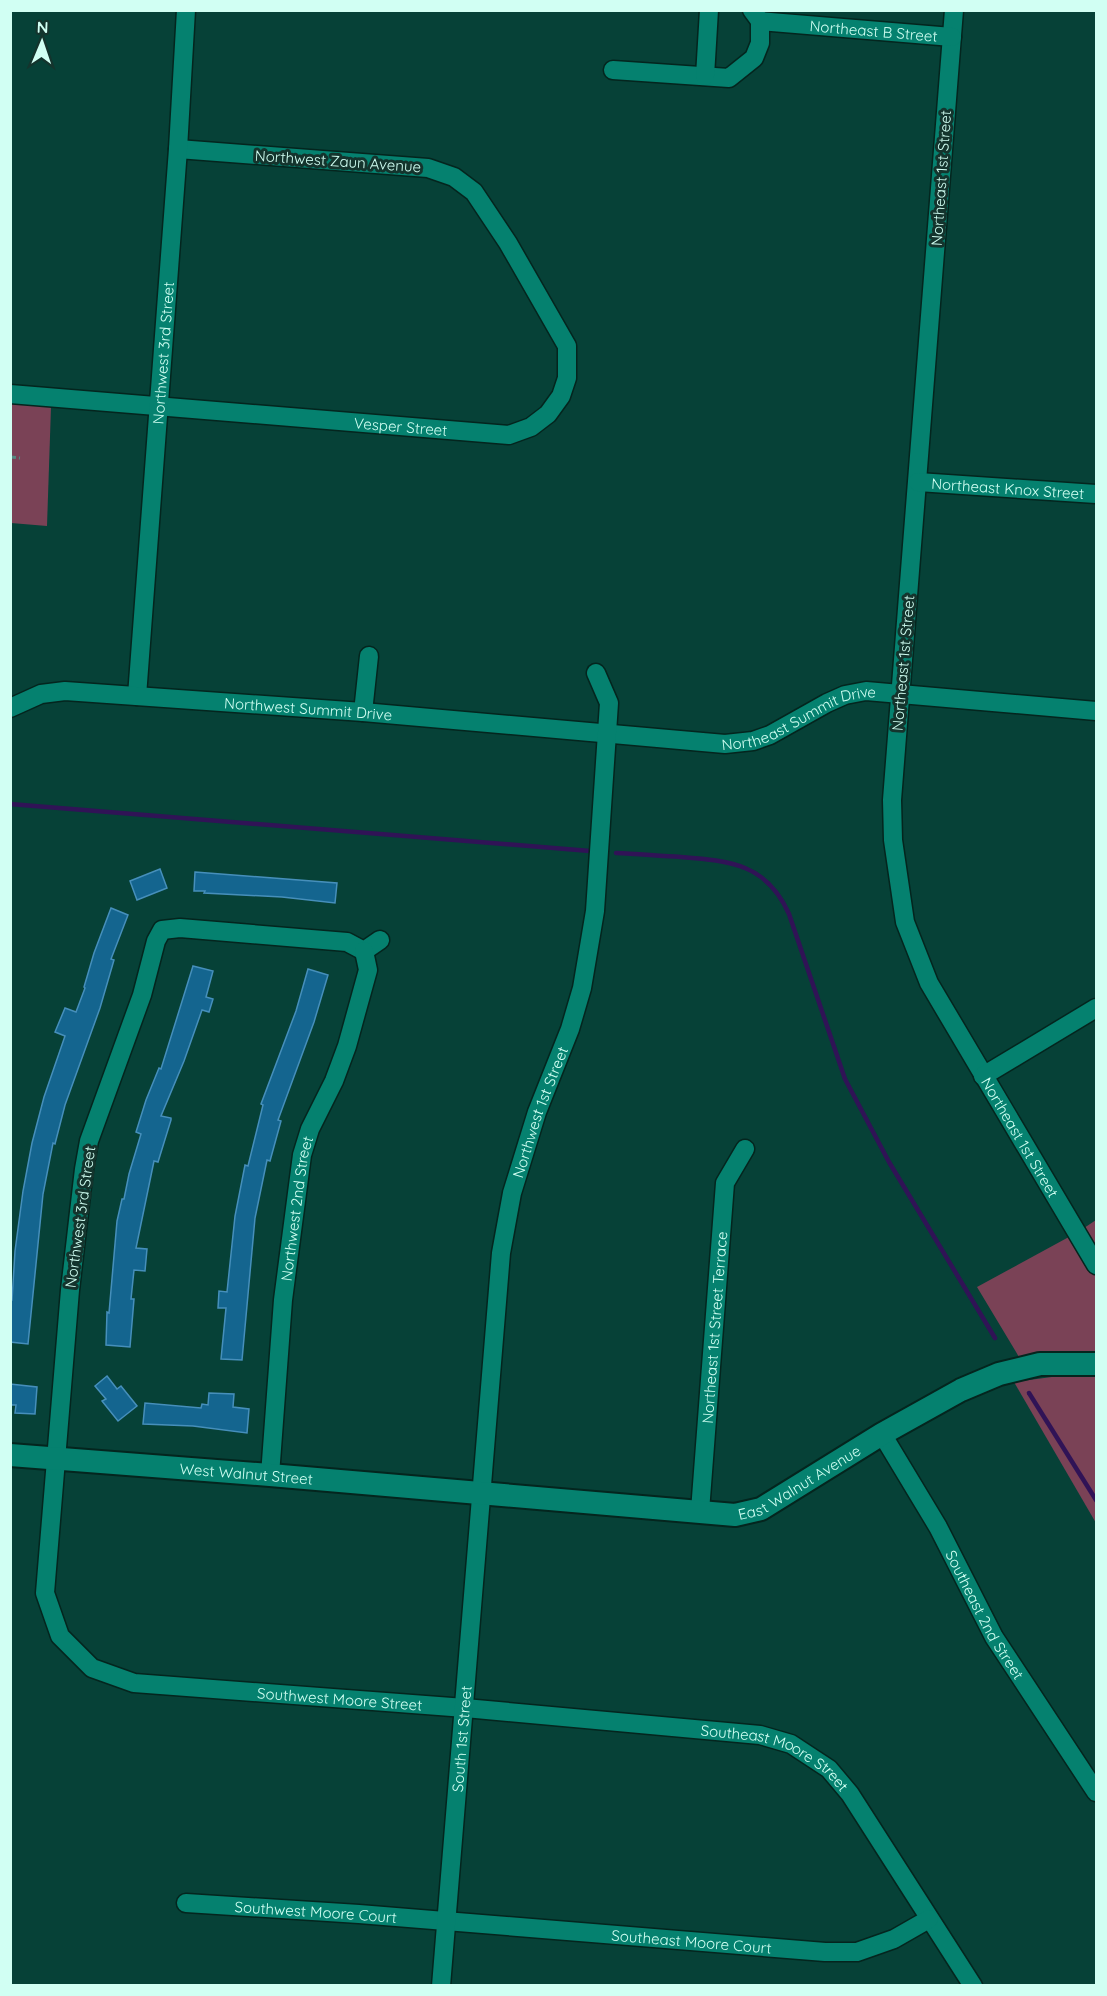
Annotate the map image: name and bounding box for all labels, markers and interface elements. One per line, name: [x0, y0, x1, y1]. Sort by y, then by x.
north arrow: [12, 12, 72, 72]
street label: Northeast B Street: [809, 16, 938, 45]
text: N: [36, 17, 49, 37]
street label: Northeast 1st Street: [927, 110, 955, 246]
street label: Northwest Zaun Avenue: [254, 146, 422, 176]
street label: Northwest 3rd Street: [148, 281, 178, 425]
street label: Vesper Street: [353, 413, 448, 439]
street label: Northeast Knox Street: [931, 473, 1085, 503]
street label: Northeast 1st Street: [888, 594, 918, 732]
street label: Northeast Summit Drive: [721, 681, 877, 754]
street label: Northwest Summit Drive: [224, 693, 393, 724]
street label: Northwest 1st Street: [508, 1044, 572, 1180]
street label: Northeast 1st Street: [977, 1074, 1063, 1201]
street label: Northwest 2nd Street: [276, 1133, 317, 1282]
street label: Northwest 3rd Street: [61, 1145, 99, 1289]
street label: Northeast 1st Street Terrace: [697, 1231, 731, 1424]
street label: East Walnut Avenue: [736, 1440, 864, 1524]
street label: West Walnut Street: [179, 1459, 314, 1488]
street label: Southeast 2nd Street: [942, 1547, 1029, 1683]
street label: Southwest Moore Street: [257, 1683, 423, 1714]
street label: South 1st Street: [447, 1685, 475, 1793]
street label: Southeast Moore Street: [700, 1720, 853, 1795]
street label: Southwest Moore Court: [234, 1897, 398, 1927]
street label: Southeast Moore Court: [611, 1925, 772, 1957]

